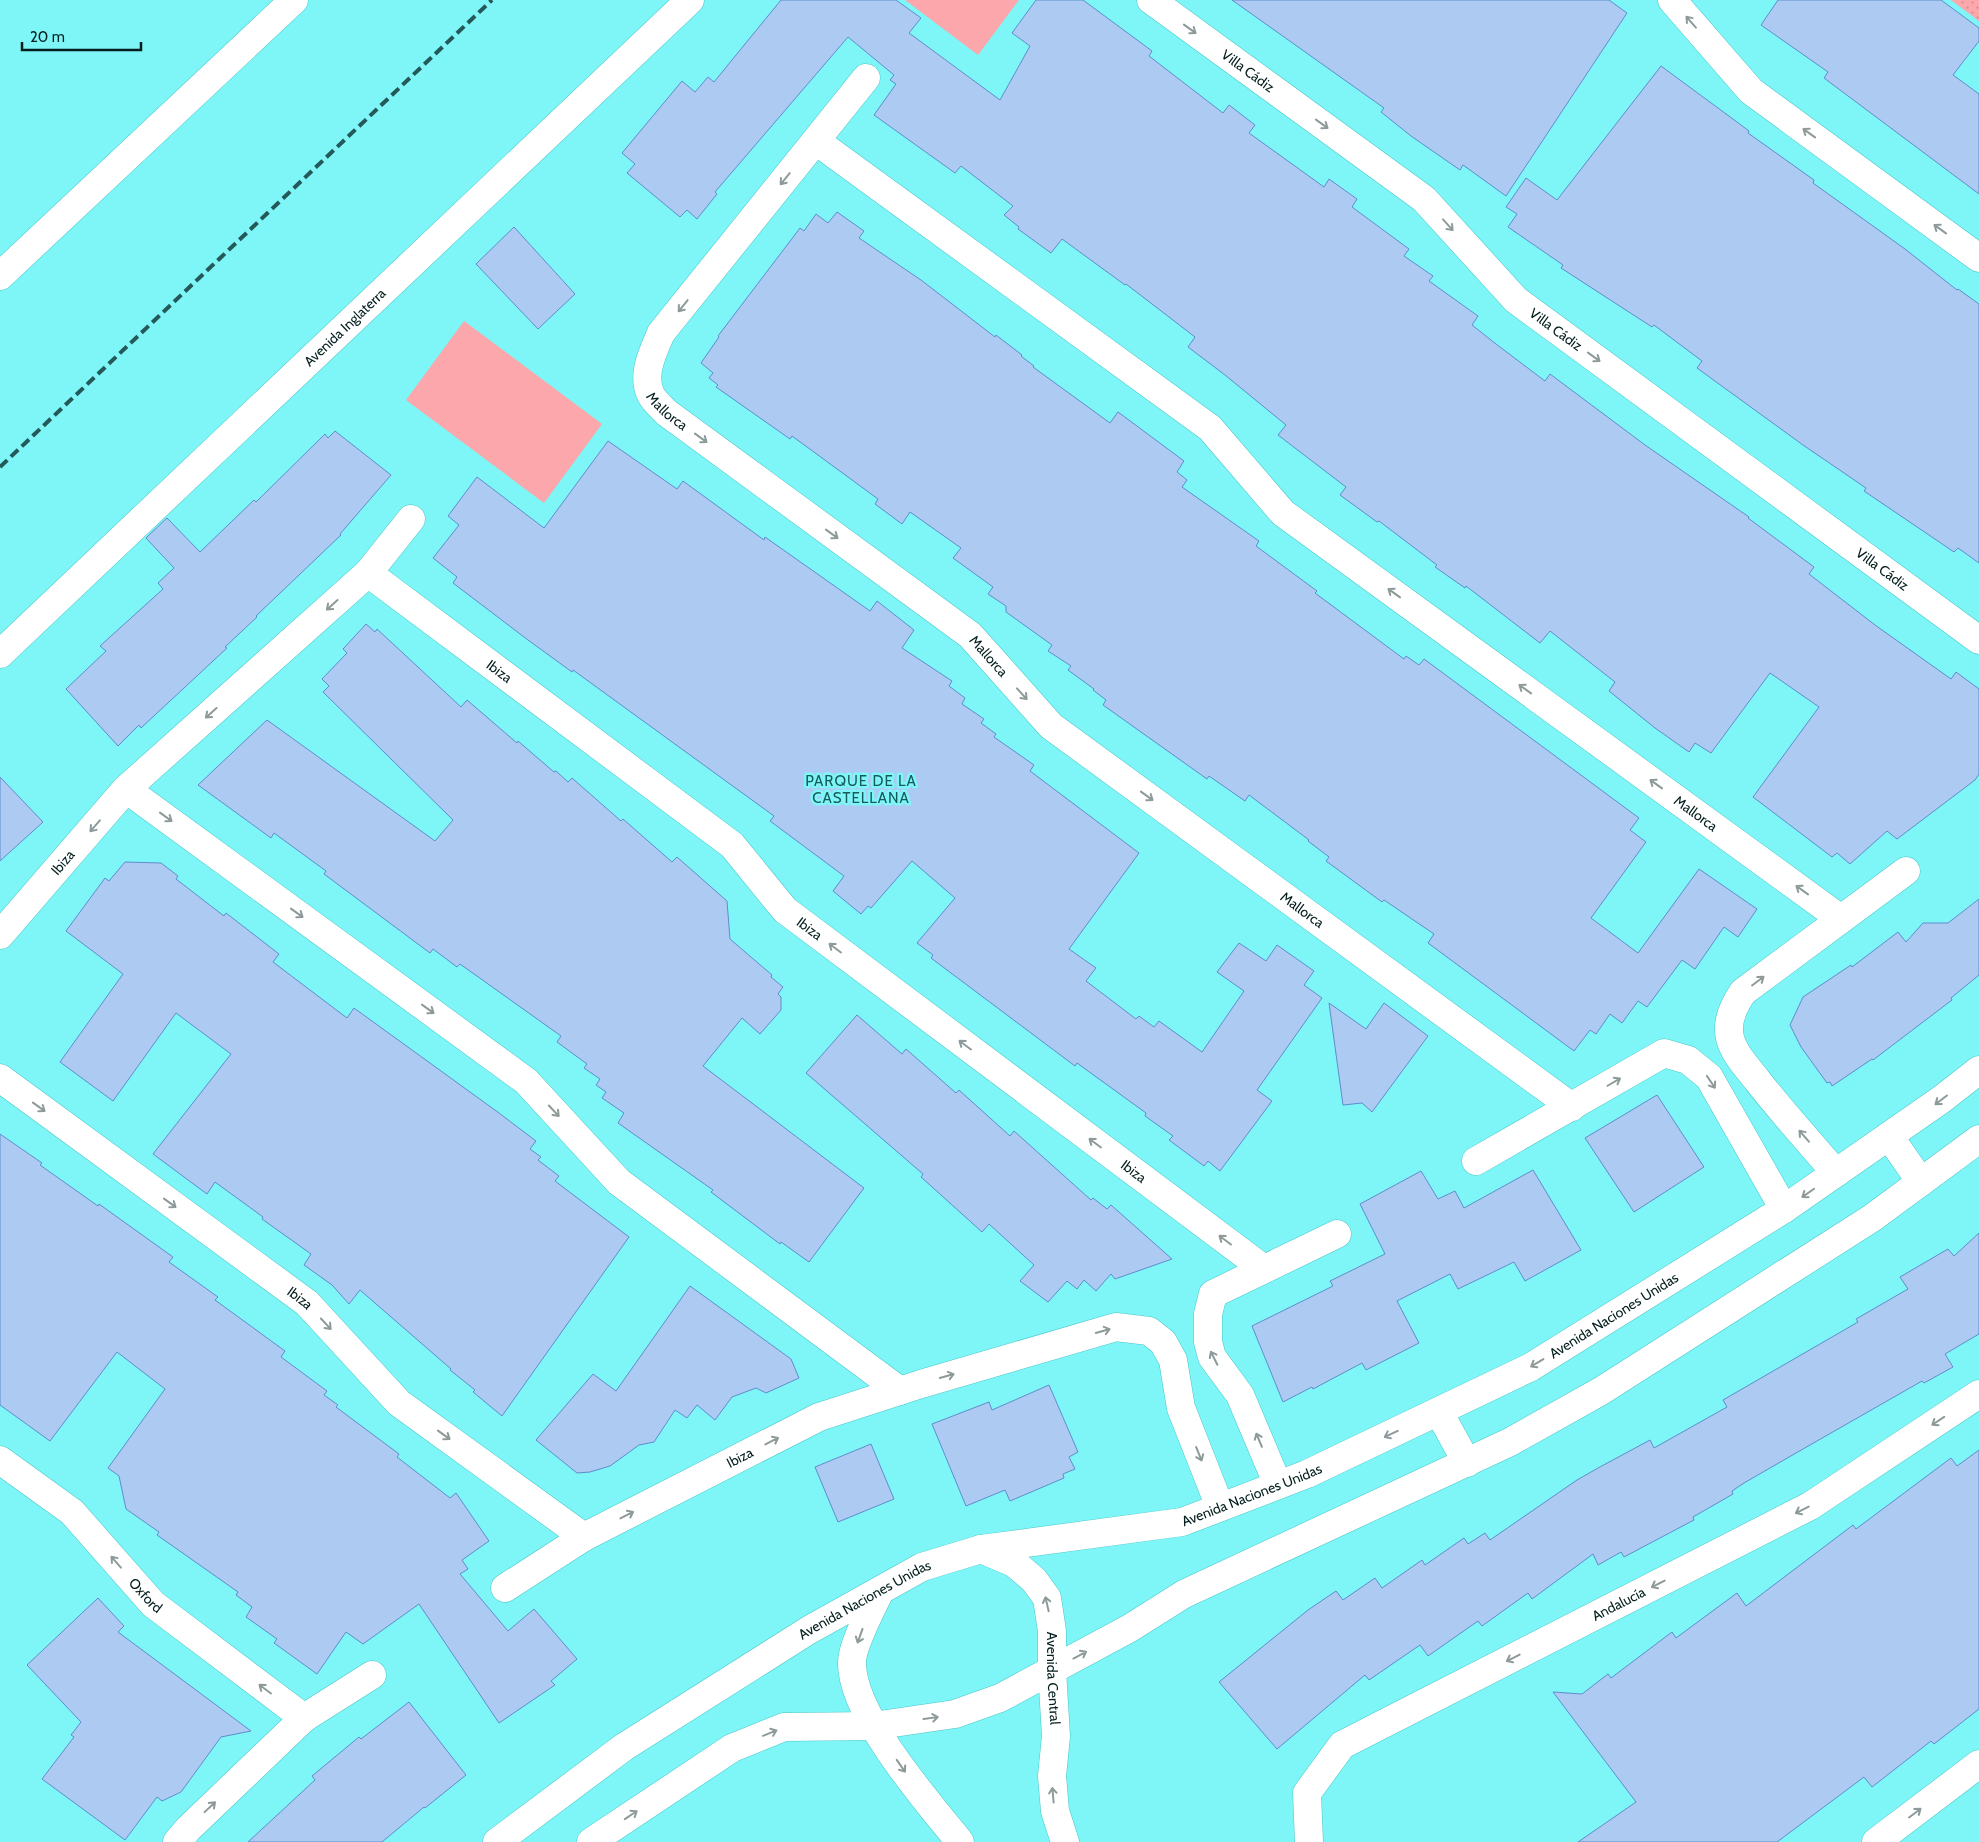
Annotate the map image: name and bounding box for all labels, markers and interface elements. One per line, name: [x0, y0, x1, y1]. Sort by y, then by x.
one-way arrow: [1685, 16, 1697, 29]
scale bar: [22, 20, 141, 52]
one-way arrow: [1183, 24, 1197, 34]
text: 20 m: [30, 28, 65, 46]
street label: Villa Cádiz: [1218, 45, 1278, 96]
one-way arrow: [1315, 119, 1329, 129]
one-way arrow: [1802, 128, 1816, 138]
one-way arrow: [779, 172, 790, 185]
one-way arrow: [1443, 219, 1454, 232]
one-way arrow: [1933, 224, 1947, 234]
street label: Avenida Inglaterra: [300, 284, 390, 370]
one-way arrow: [677, 299, 688, 312]
street label: Villa Cádiz: [1526, 304, 1586, 355]
one-way arrow: [1587, 352, 1601, 362]
street label: Mallorca: [642, 388, 692, 434]
one-way arrow: [694, 433, 708, 443]
one-way arrow: [825, 529, 839, 539]
street label: Villa Cádiz: [1852, 544, 1913, 595]
one-way arrow: [1387, 588, 1401, 598]
one-way arrow: [326, 599, 339, 611]
street label: Mallorca: [965, 631, 1012, 681]
street label: Ibiza: [483, 656, 516, 687]
one-way arrow: [1519, 683, 1532, 694]
one-way arrow: [1016, 687, 1028, 700]
one-way arrow: [204, 708, 217, 719]
district label: PARQUE DE LA CASTELLANA: [805, 772, 917, 807]
one-way arrow: [1649, 779, 1663, 789]
one-way arrow: [1140, 791, 1153, 802]
street label: Mallorca: [1670, 791, 1721, 835]
one-way arrow: [159, 812, 172, 823]
one-way arrow: [89, 819, 100, 832]
street label: Ibiza: [47, 846, 79, 879]
one-way arrow: [1795, 885, 1809, 895]
street label: Mallorca: [1277, 888, 1328, 932]
one-way arrow: [290, 908, 303, 919]
street label: Ibiza: [793, 913, 826, 944]
one-way arrow: [829, 942, 842, 953]
one-way arrow: [1751, 976, 1765, 986]
one-way arrow: [421, 1004, 434, 1015]
one-way arrow: [958, 1040, 972, 1050]
one-way arrow: [1707, 1075, 1717, 1089]
one-way arrow: [1606, 1077, 1621, 1086]
one-way arrow: [1934, 1095, 1948, 1105]
one-way arrow: [32, 1102, 46, 1112]
one-way arrow: [548, 1105, 560, 1118]
one-way arrow: [1798, 1130, 1809, 1143]
one-way arrow: [1089, 1137, 1102, 1148]
street label: Ibiza: [1117, 1156, 1150, 1187]
one-way arrow: [1801, 1188, 1815, 1198]
one-way arrow: [163, 1198, 177, 1208]
one-way arrow: [1218, 1235, 1232, 1245]
street label: Avenida Naciones Unidas: [1546, 1268, 1682, 1362]
street label: Ibiza: [284, 1283, 317, 1313]
one-way arrow: [320, 1318, 332, 1330]
one-way arrow: [1095, 1326, 1111, 1336]
one-way arrow: [1209, 1350, 1219, 1365]
one-way arrow: [1530, 1359, 1544, 1369]
one-way arrow: [939, 1371, 955, 1381]
one-way arrow: [1932, 1416, 1946, 1426]
one-way arrow: [437, 1430, 451, 1440]
one-way arrow: [1384, 1430, 1399, 1440]
one-way arrow: [1254, 1433, 1263, 1448]
one-way arrow: [764, 1436, 779, 1445]
street label: Ibiza: [723, 1443, 756, 1472]
one-way arrow: [1194, 1446, 1204, 1461]
street label: Avenida Naciones Unidas: [1179, 1459, 1325, 1530]
one-way arrow: [1795, 1505, 1810, 1515]
one-way arrow: [619, 1510, 634, 1519]
one-way arrow: [110, 1555, 121, 1568]
street label: Avenida Naciones Unidas: [795, 1556, 933, 1643]
street label: Oxford: [125, 1574, 166, 1617]
one-way arrow: [1651, 1580, 1666, 1589]
street label: Andalucía: [1589, 1583, 1649, 1625]
one-way arrow: [1042, 1596, 1051, 1612]
one-way arrow: [855, 1627, 864, 1643]
street label: Avenida Central: [1043, 1632, 1064, 1726]
one-way arrow: [1072, 1650, 1087, 1660]
one-way arrow: [1506, 1653, 1521, 1663]
one-way arrow: [258, 1684, 272, 1694]
one-way arrow: [923, 1713, 939, 1723]
one-way arrow: [763, 1727, 778, 1736]
one-way arrow: [896, 1759, 906, 1773]
one-way arrow: [1049, 1787, 1058, 1803]
one-way arrow: [204, 1801, 217, 1813]
one-way arrow: [1908, 1807, 1921, 1818]
one-way arrow: [624, 1810, 638, 1820]

